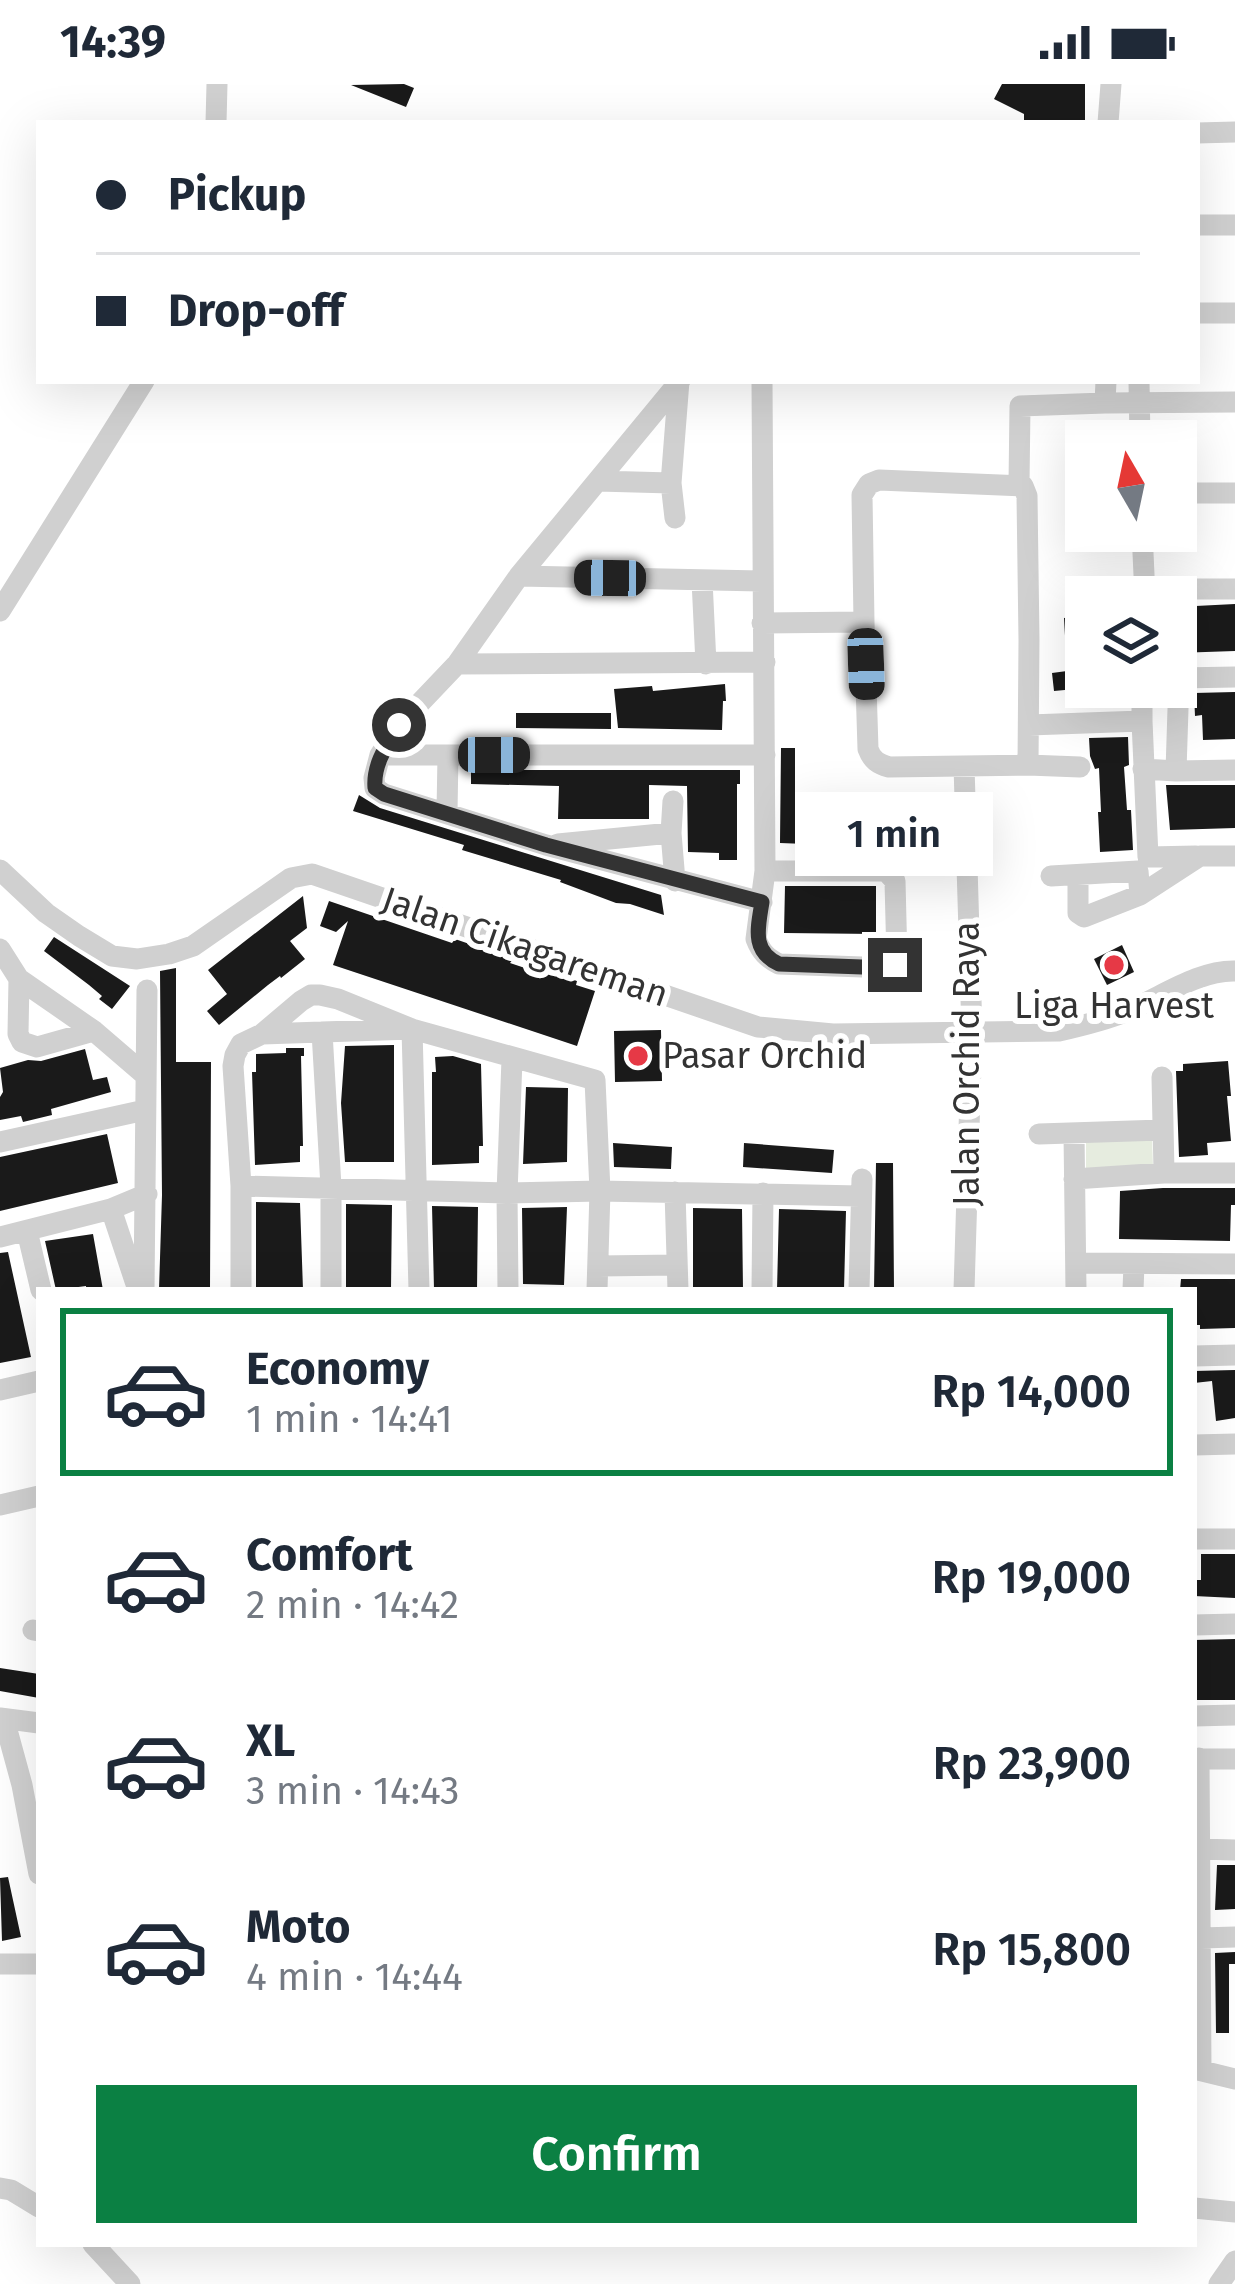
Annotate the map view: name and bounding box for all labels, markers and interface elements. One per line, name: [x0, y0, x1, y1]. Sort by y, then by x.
text: 14:39: [60, 15, 166, 69]
text: Pickup: [168, 168, 306, 222]
text: Drop-off: [168, 284, 344, 338]
north arrow: [1065, 420, 1197, 552]
map controls: [1065, 420, 1197, 708]
car: [574, 559, 646, 597]
button: layers: [1065, 576, 1197, 708]
car: [847, 627, 885, 701]
route start: [372, 698, 426, 752]
car: [458, 737, 530, 773]
callout: 1 min: [796, 791, 994, 875]
text: 1 min: [847, 811, 941, 857]
street label: Jalan Cikagareman: [376, 877, 674, 1017]
street label: Jalan Orchid Raya: [945, 921, 989, 1207]
route end: [868, 938, 922, 992]
marker: Liga Harvest: [1101, 952, 1127, 978]
place label: Liga Harvest: [1014, 984, 1214, 1028]
place label: Pasar Orchid: [662, 1034, 867, 1078]
marker: Pasar Orchid: [625, 1043, 651, 1069]
icon: car: [102, 1338, 210, 1446]
text: Economy: [246, 1342, 429, 1396]
text: Rp 14,000: [932, 1365, 1131, 1419]
text: 1 min · 14:41: [246, 1396, 453, 1442]
icon: car: [102, 1524, 210, 1632]
text: Comfort: [246, 1528, 413, 1582]
text: Rp 19,000: [932, 1551, 1131, 1605]
text: 2 min · 14:42: [246, 1582, 459, 1628]
icon: car: [102, 1710, 210, 1818]
text: XL: [246, 1714, 295, 1768]
text: Rp 23,900: [933, 1737, 1131, 1791]
text: 3 min · 14:43: [246, 1768, 459, 1814]
icon: car: [102, 1896, 210, 2004]
text: Moto: [246, 1900, 351, 1954]
text: Rp 15,800: [933, 1923, 1131, 1977]
text: 4 min · 14:44: [246, 1954, 463, 2000]
button: Confirm: [96, 2085, 1137, 2223]

